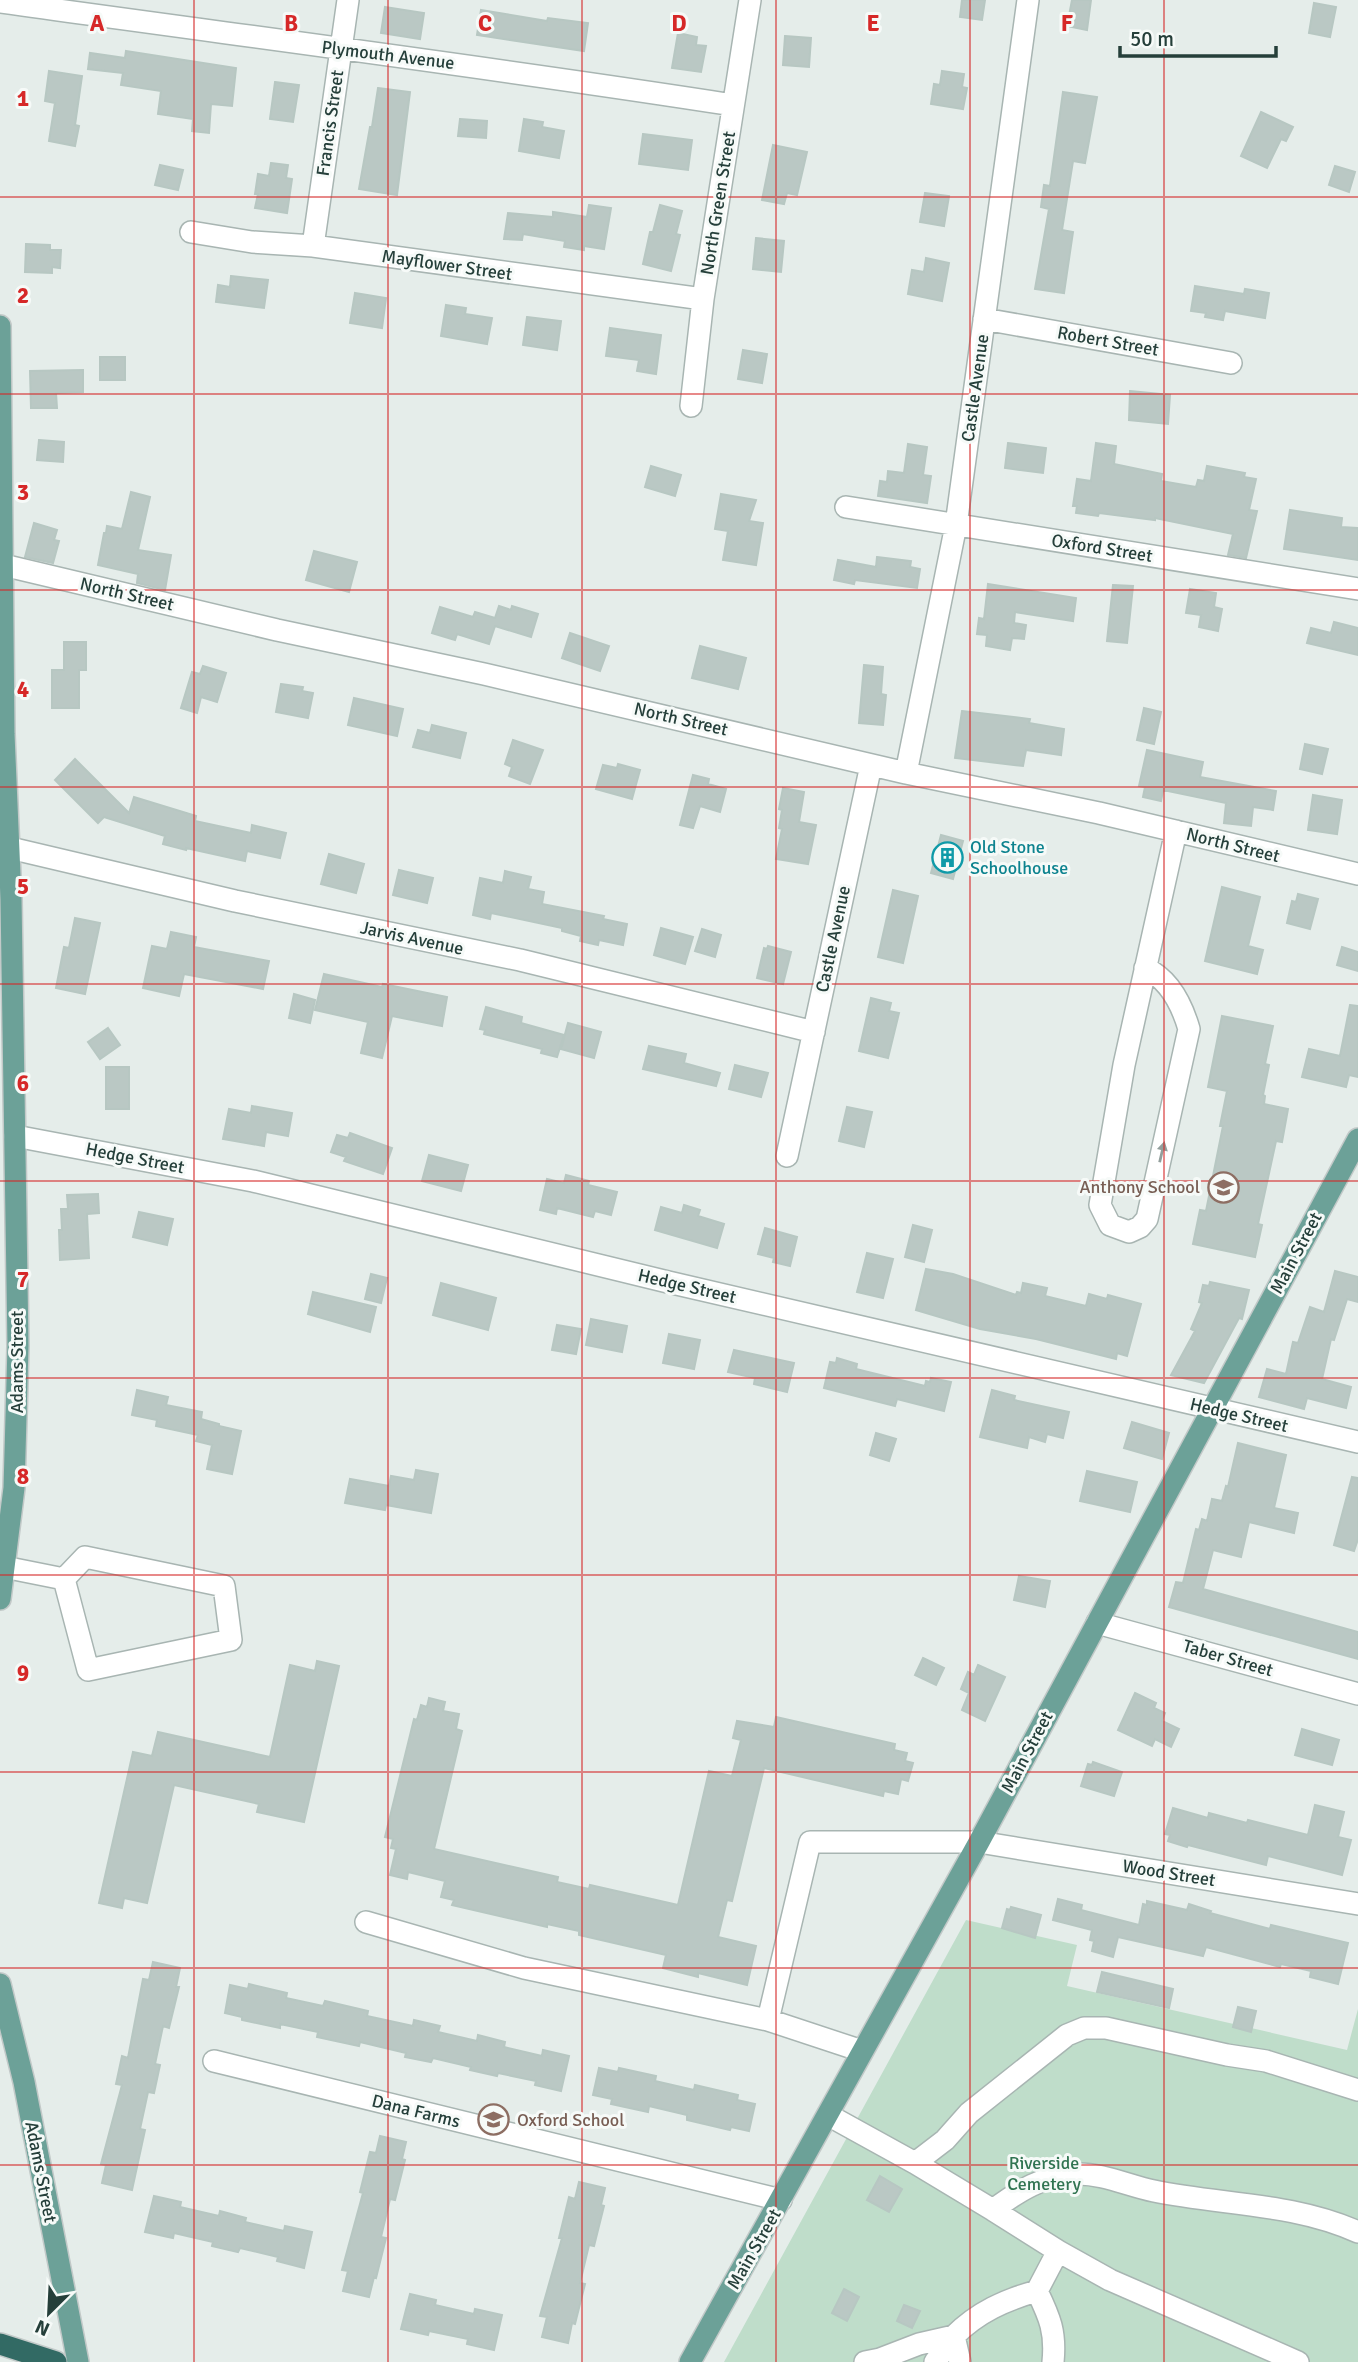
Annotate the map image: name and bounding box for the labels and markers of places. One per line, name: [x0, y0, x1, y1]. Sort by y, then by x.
place label: Old Stone Schoolhouse: [970, 836, 1068, 879]
building icon: Old Stone Schoolhouse: [930, 840, 964, 874]
school or university icon: Anthony School: [1206, 1170, 1240, 1204]
place label: Anthony School: [1080, 1176, 1200, 1198]
school or university icon: Oxford School: [477, 2103, 511, 2137]
place label: Oxford School: [517, 2109, 625, 2131]

